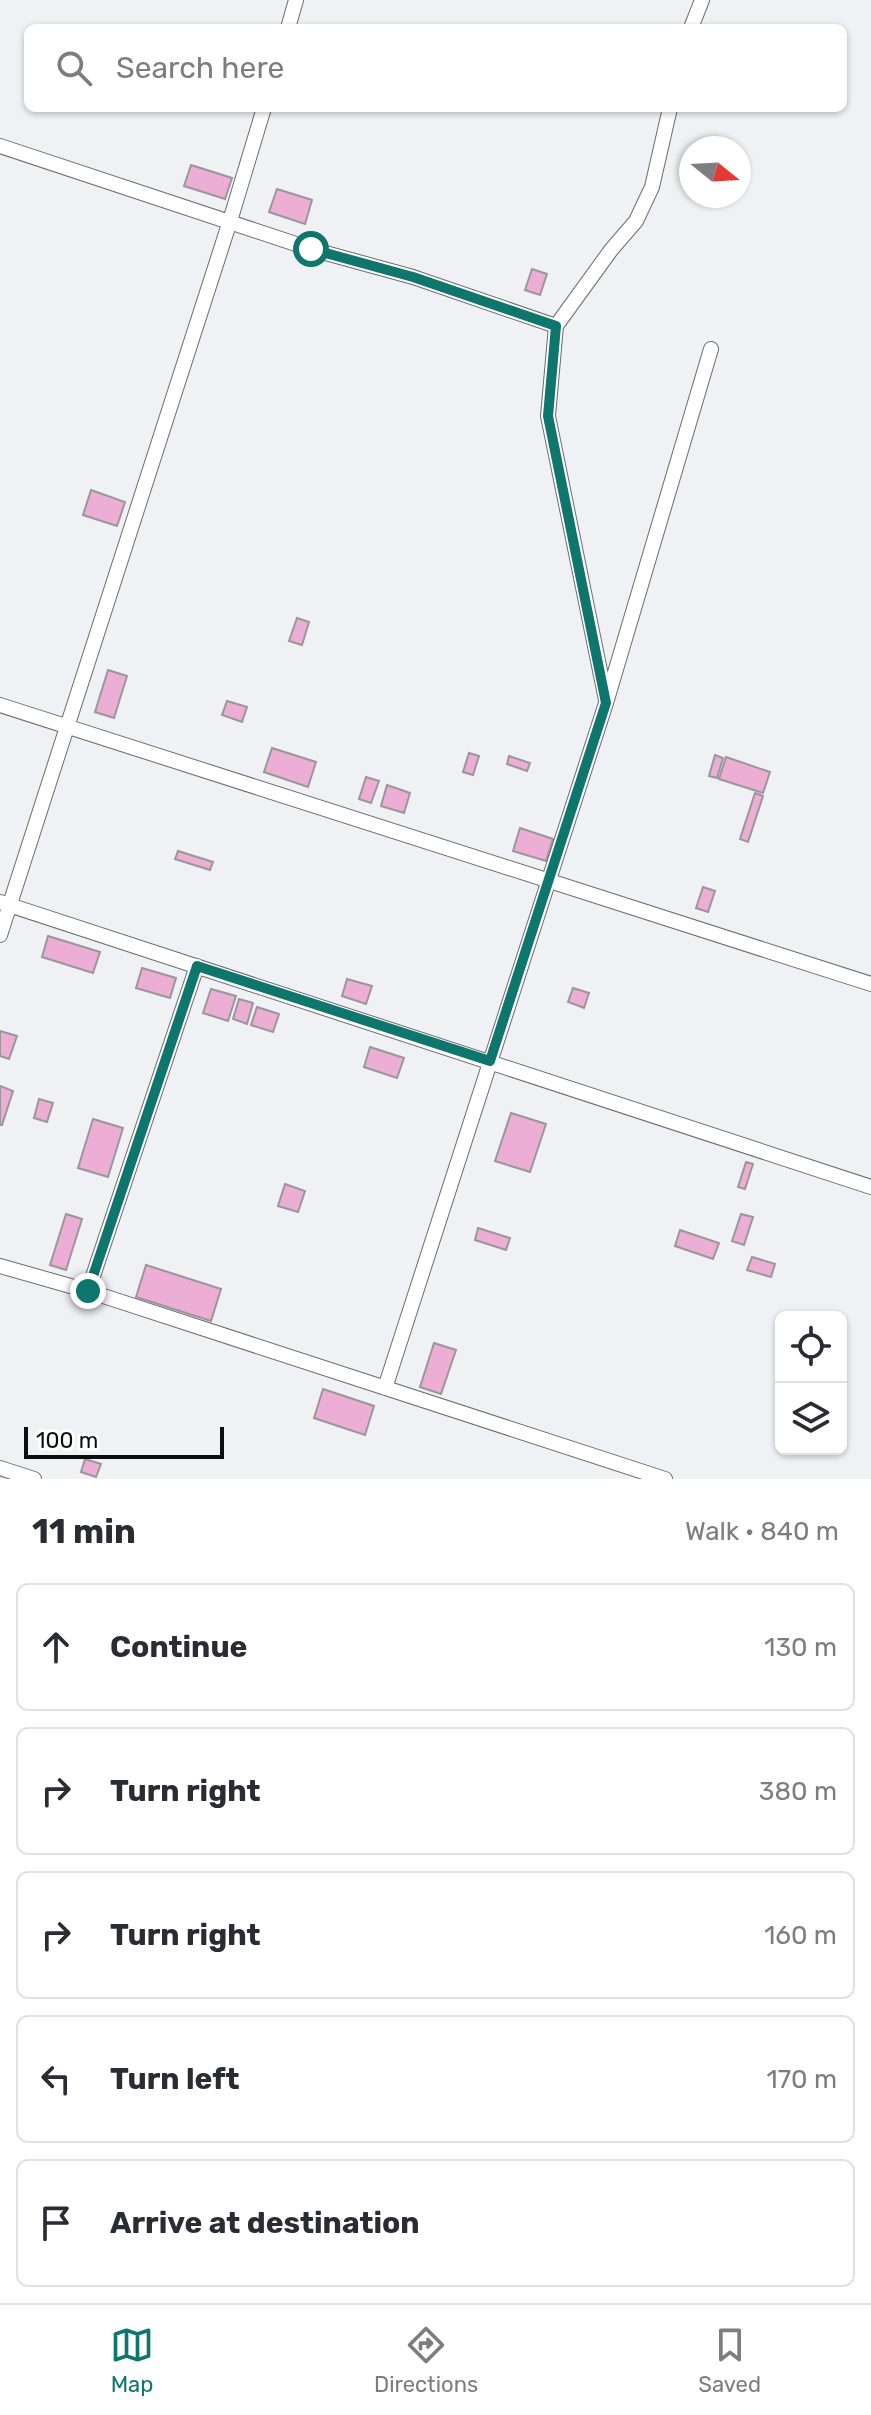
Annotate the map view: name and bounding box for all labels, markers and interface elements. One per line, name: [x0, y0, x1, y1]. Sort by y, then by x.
search box: [24, 24, 847, 112]
icon: search: [52, 46, 96, 90]
text: Search here: [116, 50, 284, 86]
north arrow: [679, 136, 751, 208]
route start: [293, 231, 329, 267]
route end: [70, 1273, 106, 1309]
map controls: [775, 1311, 847, 1455]
button: locate: [775, 1311, 847, 1383]
button: layers: [775, 1383, 847, 1455]
scale bar: [24, 1423, 224, 1459]
text: 100 m: [36, 1427, 98, 1454]
text: 11 min: [32, 1511, 136, 1552]
text: Walk · 840 m: [685, 1516, 839, 1547]
icon: ahead: [34, 1625, 78, 1669]
text: Continue: [110, 1629, 247, 1665]
text: 130 m: [764, 1632, 837, 1663]
icon: right: [34, 1769, 78, 1813]
text: Turn right: [110, 1773, 261, 1809]
text: 380 m: [759, 1776, 837, 1807]
icon: right: [34, 1913, 78, 1957]
text: Turn right: [110, 1917, 261, 1953]
text: 160 m: [764, 1920, 837, 1951]
icon: left: [34, 2057, 78, 2101]
text: Turn left: [110, 2061, 240, 2097]
text: 170 m: [767, 2064, 837, 2095]
icon: arrive: [34, 2201, 78, 2245]
text: Arrive at destination: [110, 2205, 420, 2241]
tab: Map: [110, 2323, 154, 2398]
tab: Directions: [374, 2323, 478, 2398]
tab: Saved: [698, 2323, 761, 2398]

